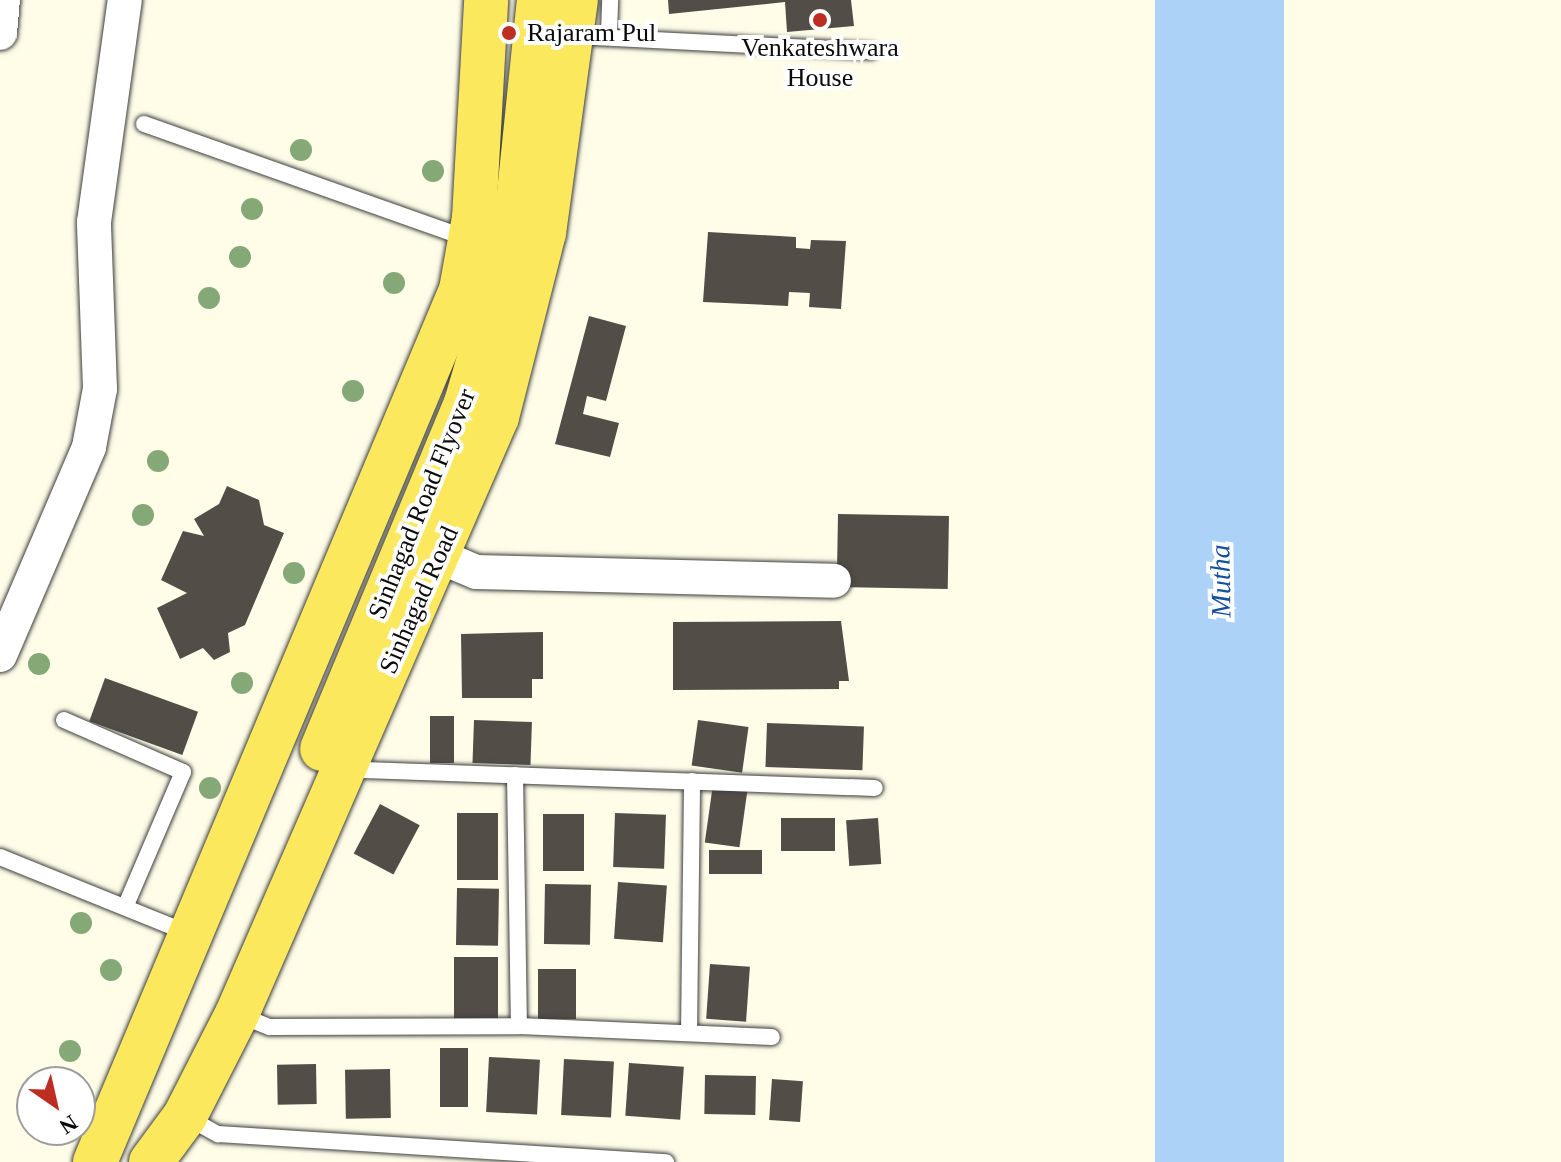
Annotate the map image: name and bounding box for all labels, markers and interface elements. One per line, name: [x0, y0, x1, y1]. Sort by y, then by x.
marker: Venkateshwara House: [811, 11, 829, 29]
place label: Rajaram Pul: [527, 17, 656, 49]
marker: Rajaram Pul: [498, 22, 520, 44]
place label: Venkateshwara House: [741, 32, 899, 94]
street label: Sinhagad Road Flyover: [362, 384, 482, 624]
street label: Sinhagad Road: [373, 521, 465, 679]
water label: Mutha: [1204, 544, 1238, 618]
north arrow: [16, 1066, 96, 1146]
text: N: [55, 1110, 82, 1139]

